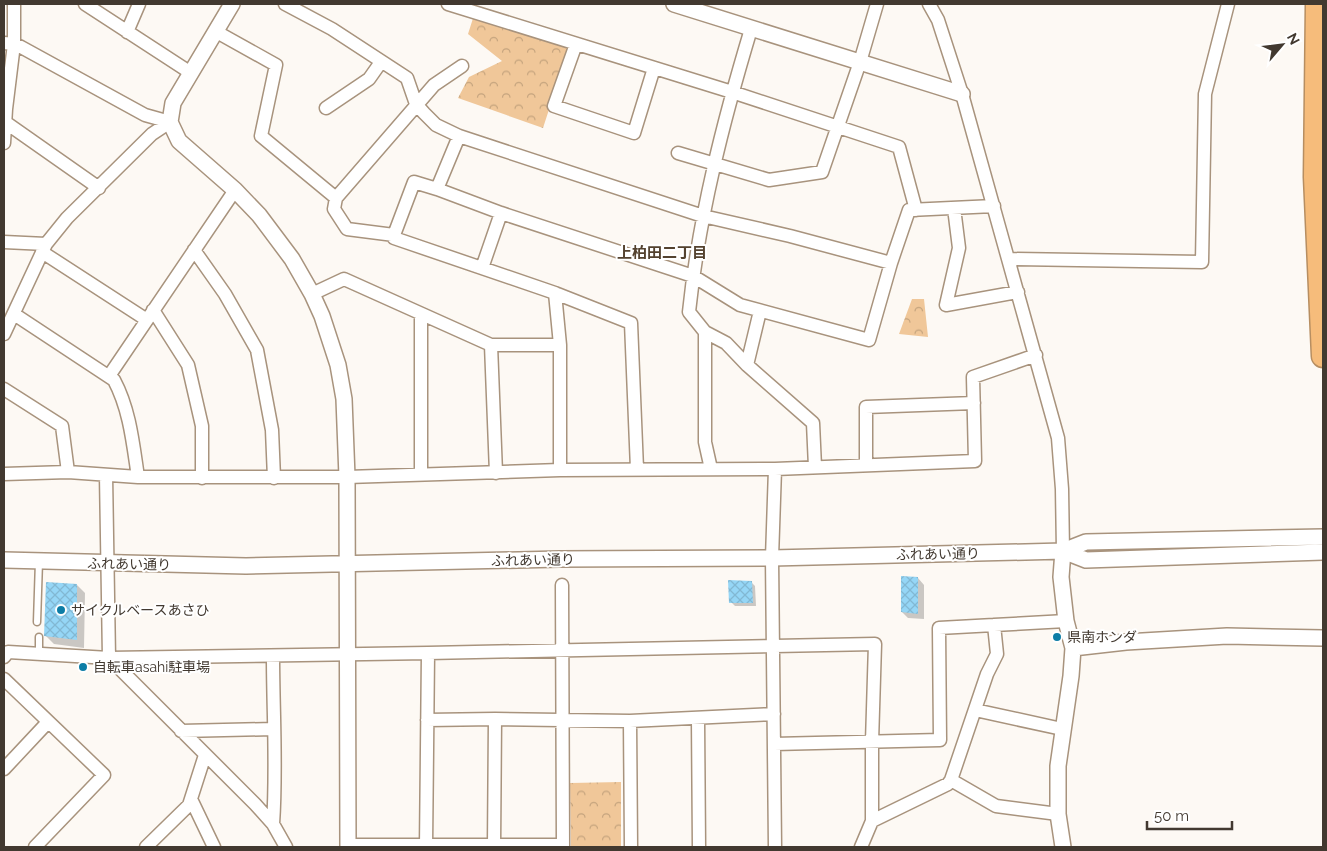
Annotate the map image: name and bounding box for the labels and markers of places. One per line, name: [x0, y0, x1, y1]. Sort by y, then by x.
place label: サイクルベースあさひ: [71, 602, 210, 618]
marker: サイクルベースあさひ: [55, 604, 67, 616]
place label: 県南ホンダ: [1067, 629, 1137, 645]
marker: 県南ホンダ: [1051, 631, 1063, 643]
place label: 自転車asahi駐車場: [93, 659, 210, 675]
marker: 自転車asahi駐車場: [77, 661, 89, 673]

